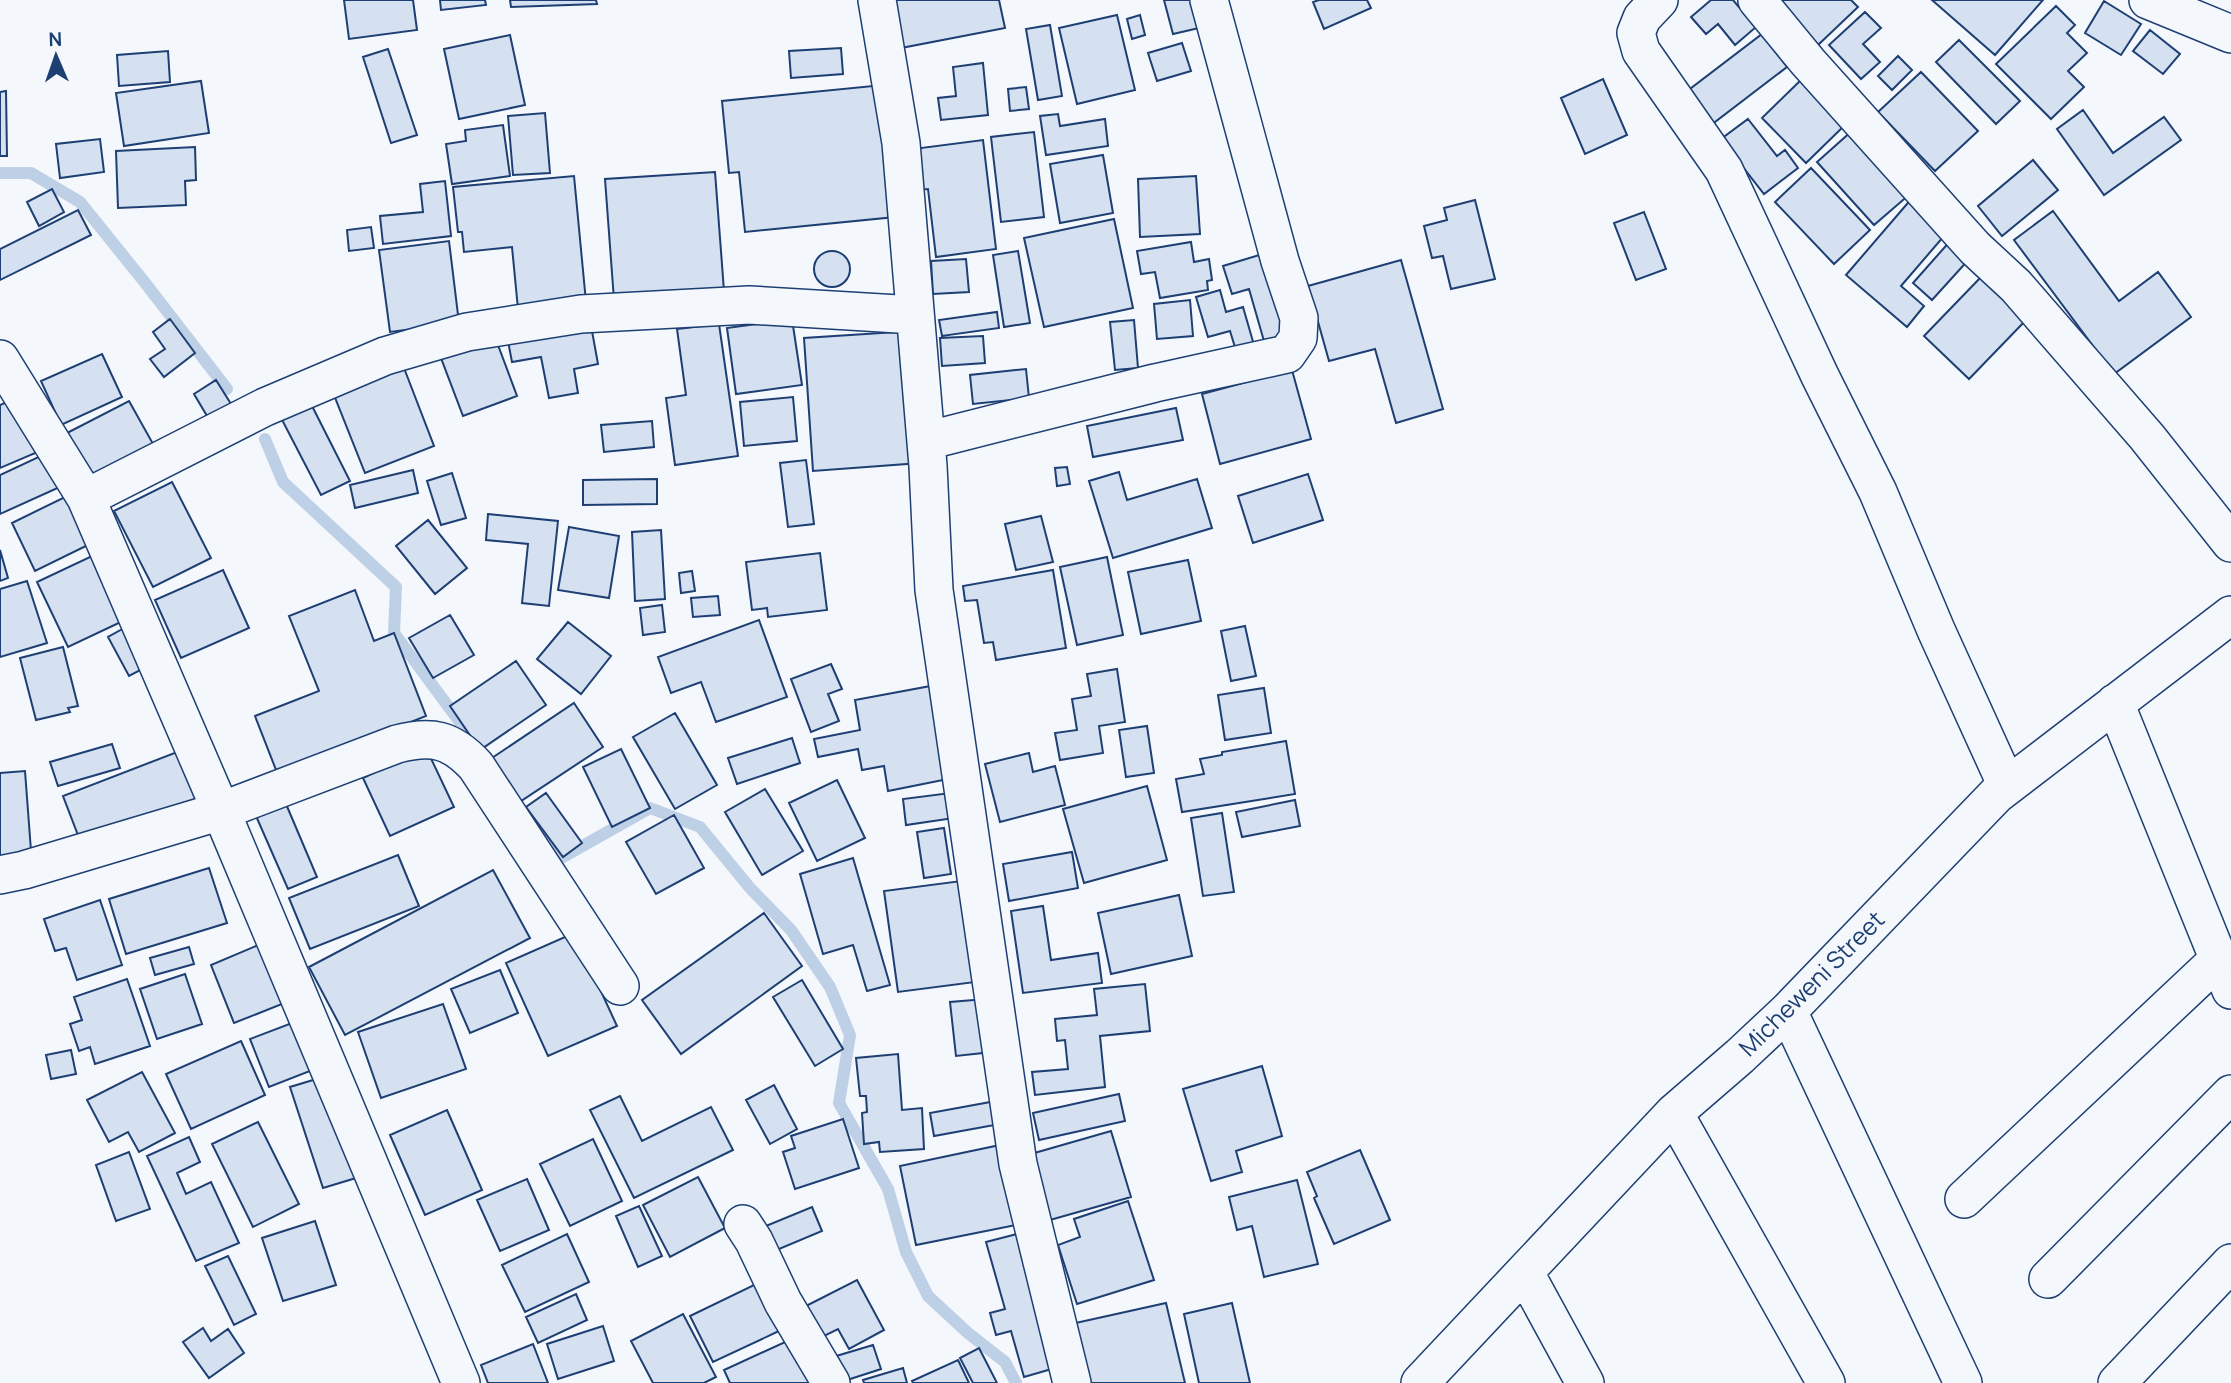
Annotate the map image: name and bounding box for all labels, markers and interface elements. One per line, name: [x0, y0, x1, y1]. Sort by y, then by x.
north arrow: [21, 21, 91, 91]
text: N: [48, 26, 63, 52]
street label: Micheweni Street: [1731, 903, 1891, 1063]

